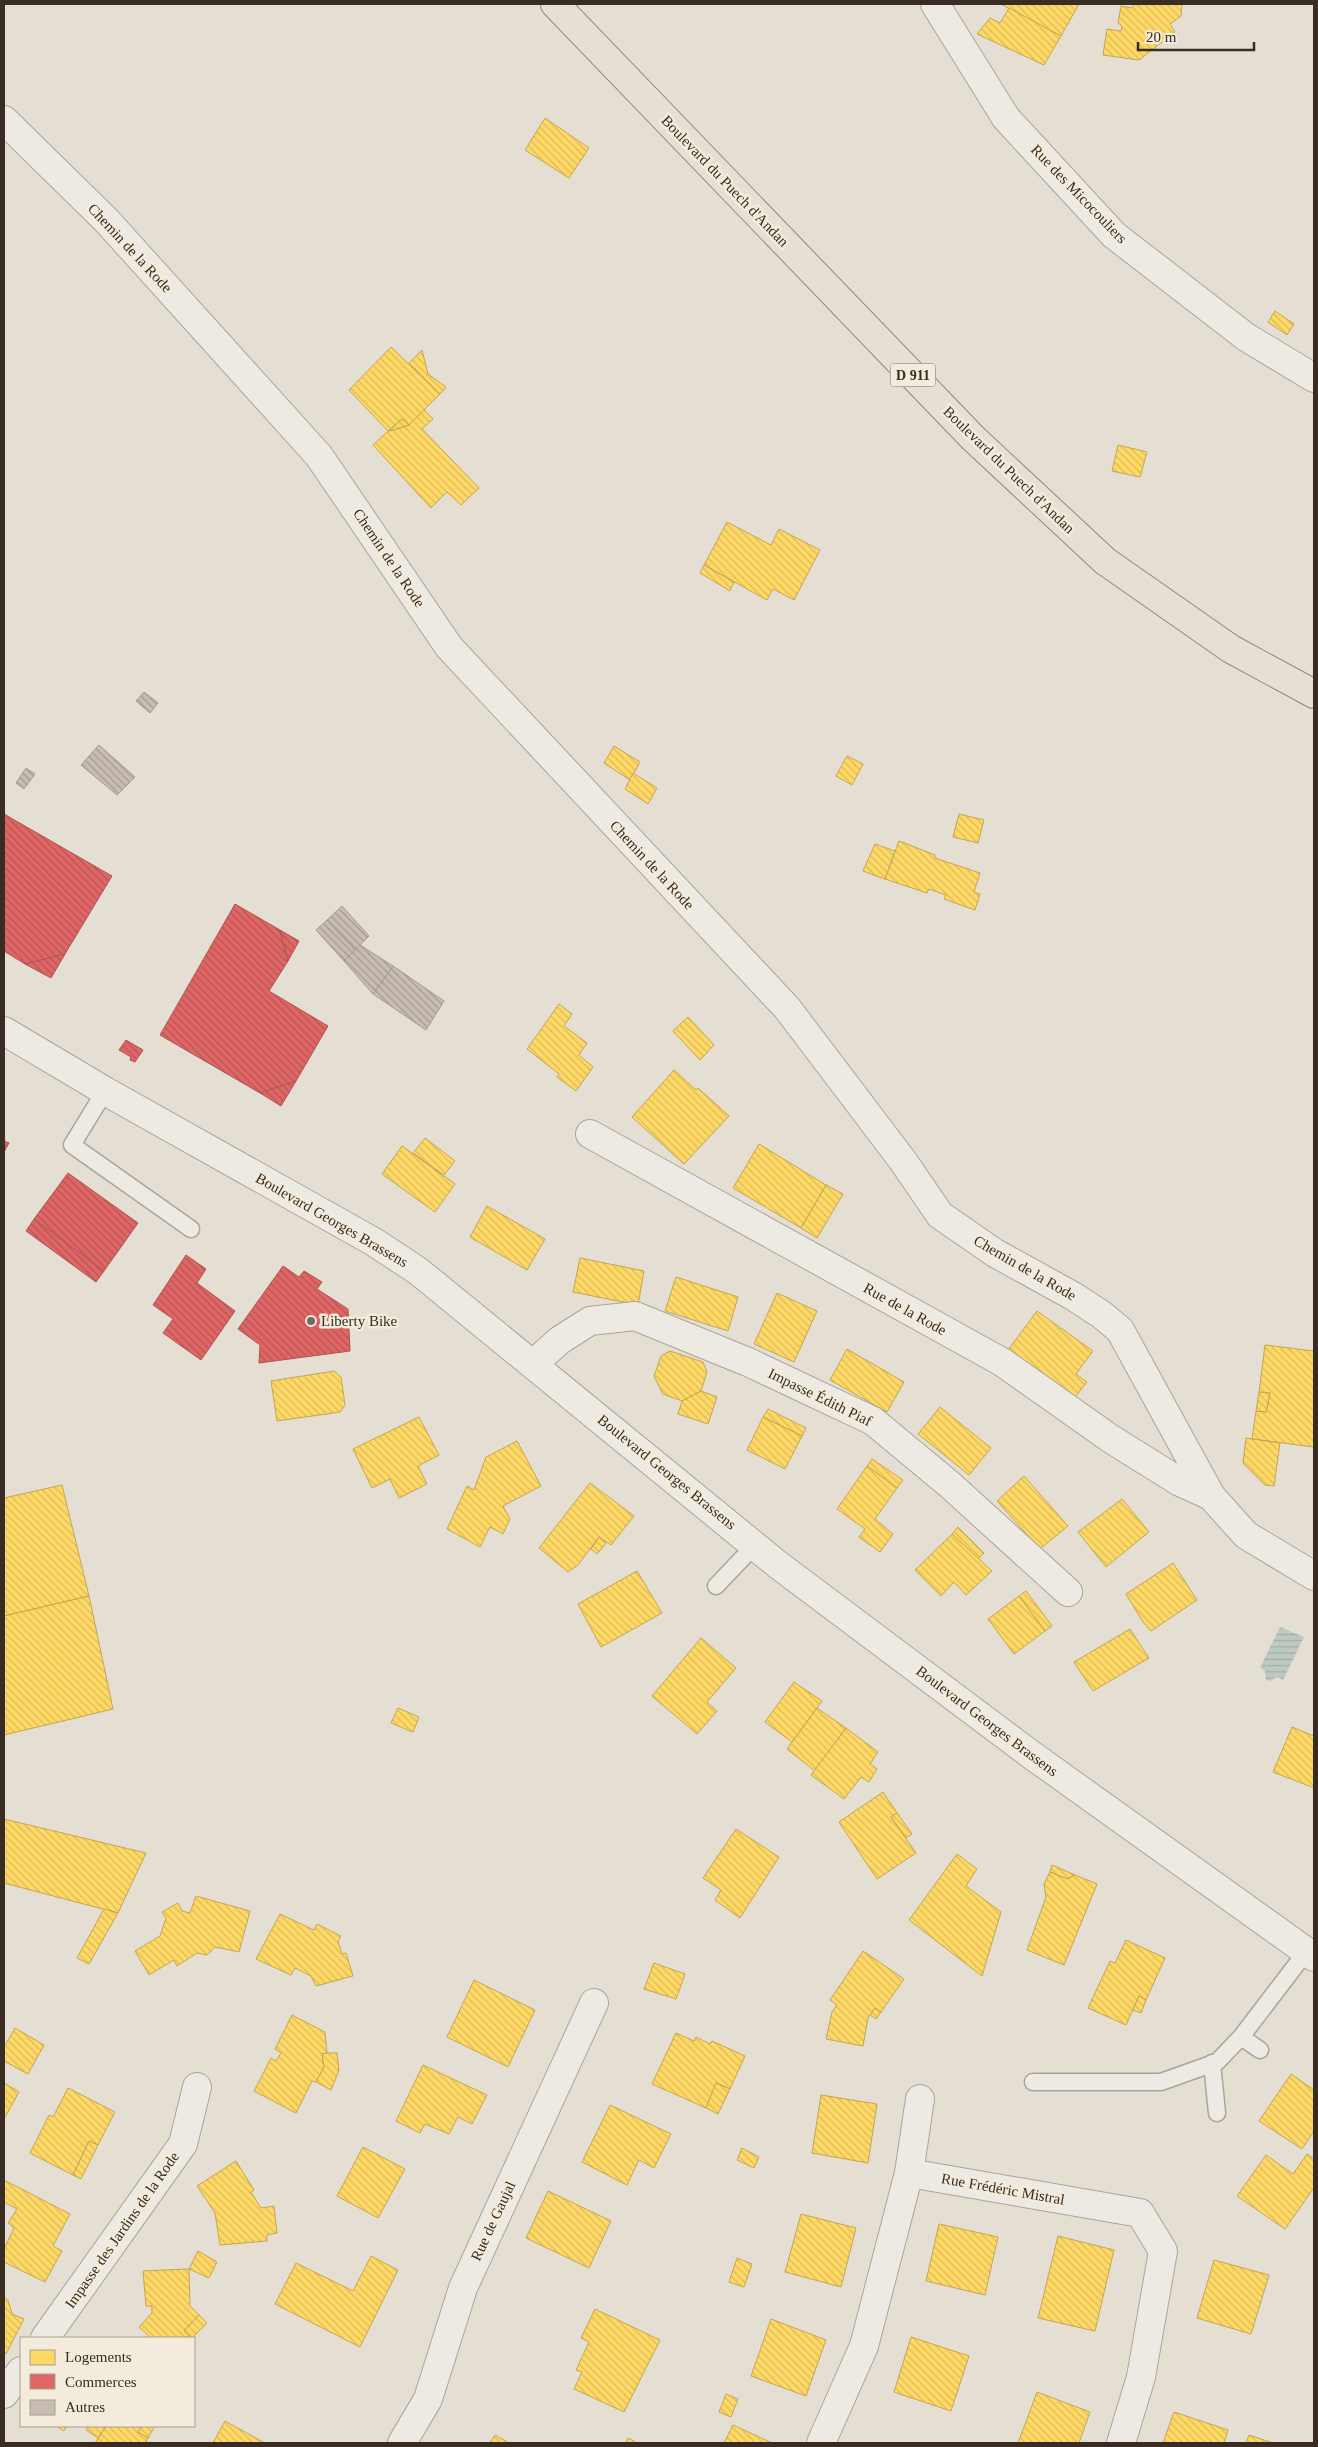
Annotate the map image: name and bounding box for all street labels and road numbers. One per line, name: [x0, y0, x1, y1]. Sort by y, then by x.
street label: Boulevard du Puech d'Andan: [658, 112, 792, 250]
street label: Rue des Micocouliers: [1028, 141, 1130, 247]
street label: Chemin de la Rode: [85, 200, 175, 296]
road number: D 911: [890, 364, 936, 386]
street label: Boulevard du Puech d'Andan: [940, 403, 1078, 537]
street label: Chemin de la Rode: [350, 506, 428, 611]
street label: Chemin de la Rode: [607, 817, 697, 913]
street label: Boulevard Georges Brassens: [253, 1170, 411, 1270]
street label: Chemin de la Rode: [971, 1232, 1079, 1304]
street label: Rue de la Rode: [861, 1280, 949, 1338]
street label: Impasse Édith Piaf: [766, 1365, 874, 1429]
street label: Boulevard Georges Brassens: [595, 1411, 739, 1533]
street label: Boulevard Georges Brassens: [913, 1663, 1061, 1780]
street label: Impasse des Jardins de la Rode: [62, 2149, 182, 2311]
street label: Rue Frédéric Mistral: [940, 2170, 1066, 2208]
street label: Rue de Gaujal: [468, 2179, 518, 2263]

